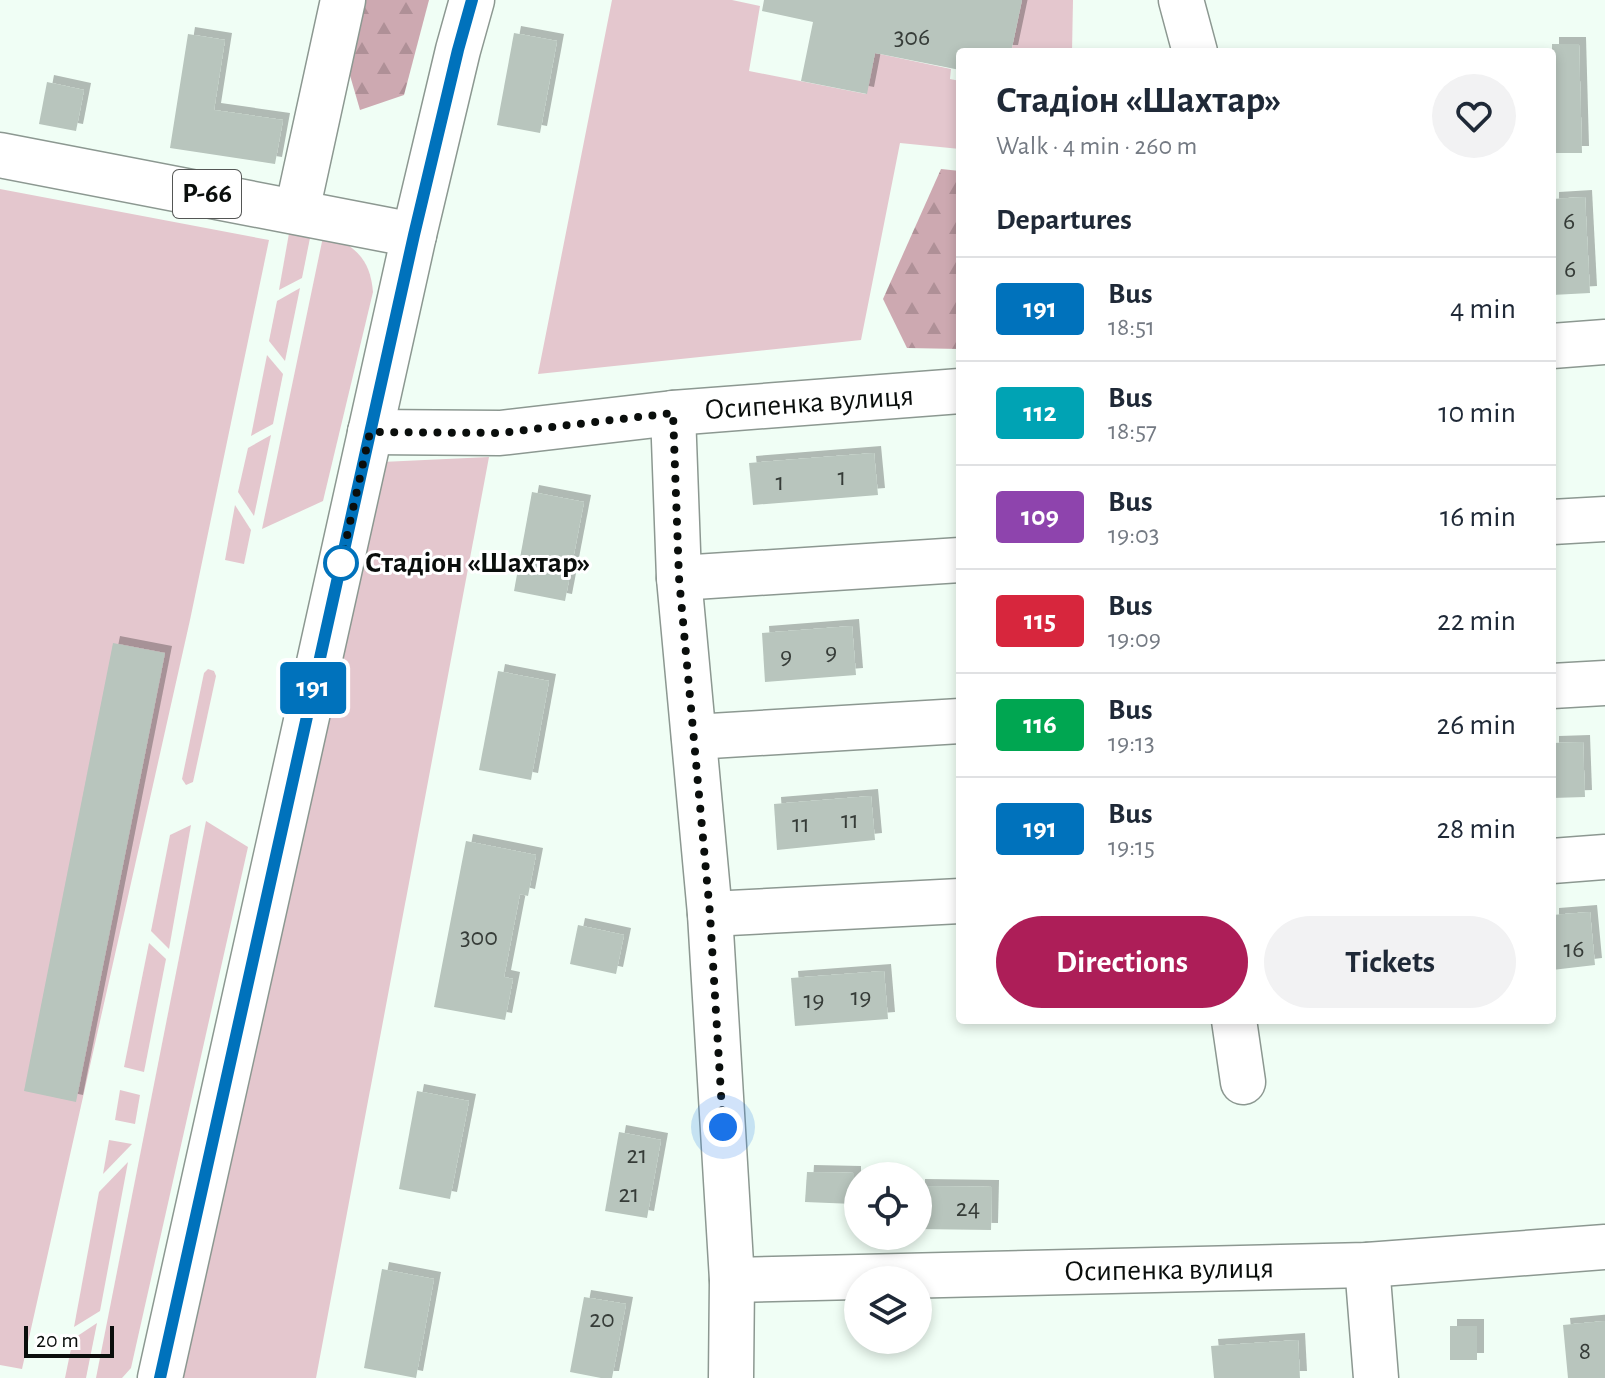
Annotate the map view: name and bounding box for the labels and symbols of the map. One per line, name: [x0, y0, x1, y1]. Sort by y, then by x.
house number: 306: [894, 24, 930, 50]
road number: Р-66: [173, 170, 241, 218]
house number: 6: [1563, 208, 1575, 234]
house number: 6: [1564, 256, 1576, 282]
street label: Осипенка вулиця: [703, 381, 915, 425]
house number: 1: [838, 464, 846, 490]
house number: 1: [776, 469, 784, 495]
marker: Стадіон «Шахтар»: [324, 546, 358, 580]
place label: Стадіон «Шахтар»: [365, 548, 590, 578]
house number: 9: [825, 639, 837, 665]
house number: 9: [780, 643, 792, 669]
line badge: 191: [267, 662, 359, 714]
house number: 11: [841, 807, 859, 833]
house number: 11: [792, 811, 810, 837]
house number: 300: [460, 924, 498, 950]
house number: 16: [1563, 936, 1585, 962]
house number: 19: [850, 984, 872, 1010]
house number: 19: [803, 987, 825, 1013]
your location: [703, 1107, 743, 1147]
house number: 21: [627, 1142, 647, 1168]
house number: 21: [619, 1181, 639, 1207]
house number: 24: [956, 1195, 980, 1221]
street label: Осипенка вулиця: [1064, 1253, 1274, 1287]
house number: 20: [589, 1306, 615, 1332]
scale bar: [24, 1322, 114, 1358]
house number: 8: [1579, 1338, 1591, 1364]

